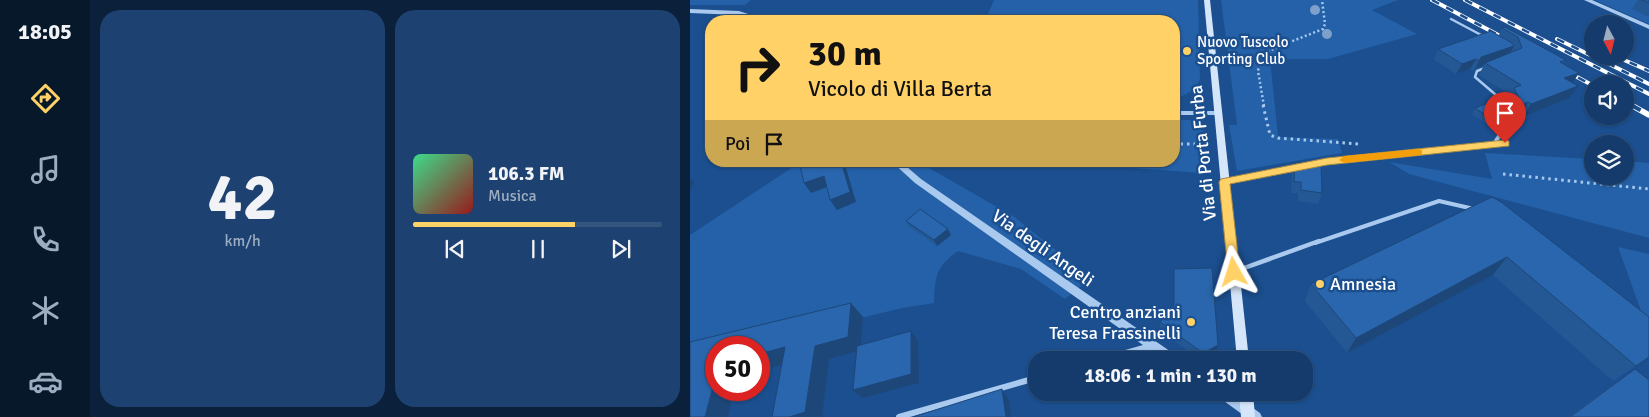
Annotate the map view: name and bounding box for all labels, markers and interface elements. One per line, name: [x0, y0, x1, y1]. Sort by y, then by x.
north arrow: [1584, 15, 1634, 65]
map controls: [1584, 15, 1634, 185]
text: 18:05: [18, 18, 72, 45]
text: 30 m: [808, 32, 882, 75]
place label: Nuovo Tuscolo Sporting Club: [1197, 33, 1289, 68]
icon: right: [725, 35, 790, 100]
marker: Nuovo Tuscolo Sporting Club: [1181, 45, 1193, 57]
text: Vicolo di Villa Berta: [808, 75, 992, 102]
button: sound: [1584, 75, 1634, 125]
icon: directions: [28, 81, 63, 116]
street label: Via di Porta Furba: [1185, 84, 1221, 222]
pin: [1484, 92, 1526, 143]
icon: arrive: [1491, 99, 1519, 127]
icon: arrive: [760, 130, 788, 158]
text: Poi: [725, 132, 750, 156]
button: layers: [1584, 135, 1634, 185]
icon: music: [28, 152, 63, 187]
text: 42: [207, 158, 278, 238]
text: 106.3 FM: [488, 162, 565, 186]
text: Musica: [488, 186, 537, 206]
street label: Via degli Angeli: [988, 205, 1098, 291]
icon: phone: [28, 222, 63, 257]
text: km/h: [224, 231, 261, 251]
icon: previous: [441, 235, 469, 263]
icon: pause: [524, 235, 552, 263]
icon: next: [607, 235, 635, 263]
position arrow: [1207, 245, 1259, 297]
place label: Amnesia: [1330, 273, 1396, 295]
marker: Amnesia: [1314, 278, 1326, 290]
icon: climate: [28, 293, 63, 328]
place label: Centro anziani Teresa Frassinelli: [1049, 301, 1181, 344]
marker: Centro anziani Teresa Frassinelli: [1185, 316, 1197, 328]
speed limit sign: 50: [705, 336, 770, 401]
icon: car: [28, 364, 63, 399]
text: 18:06 · 1 min · 130 m: [1084, 364, 1257, 388]

